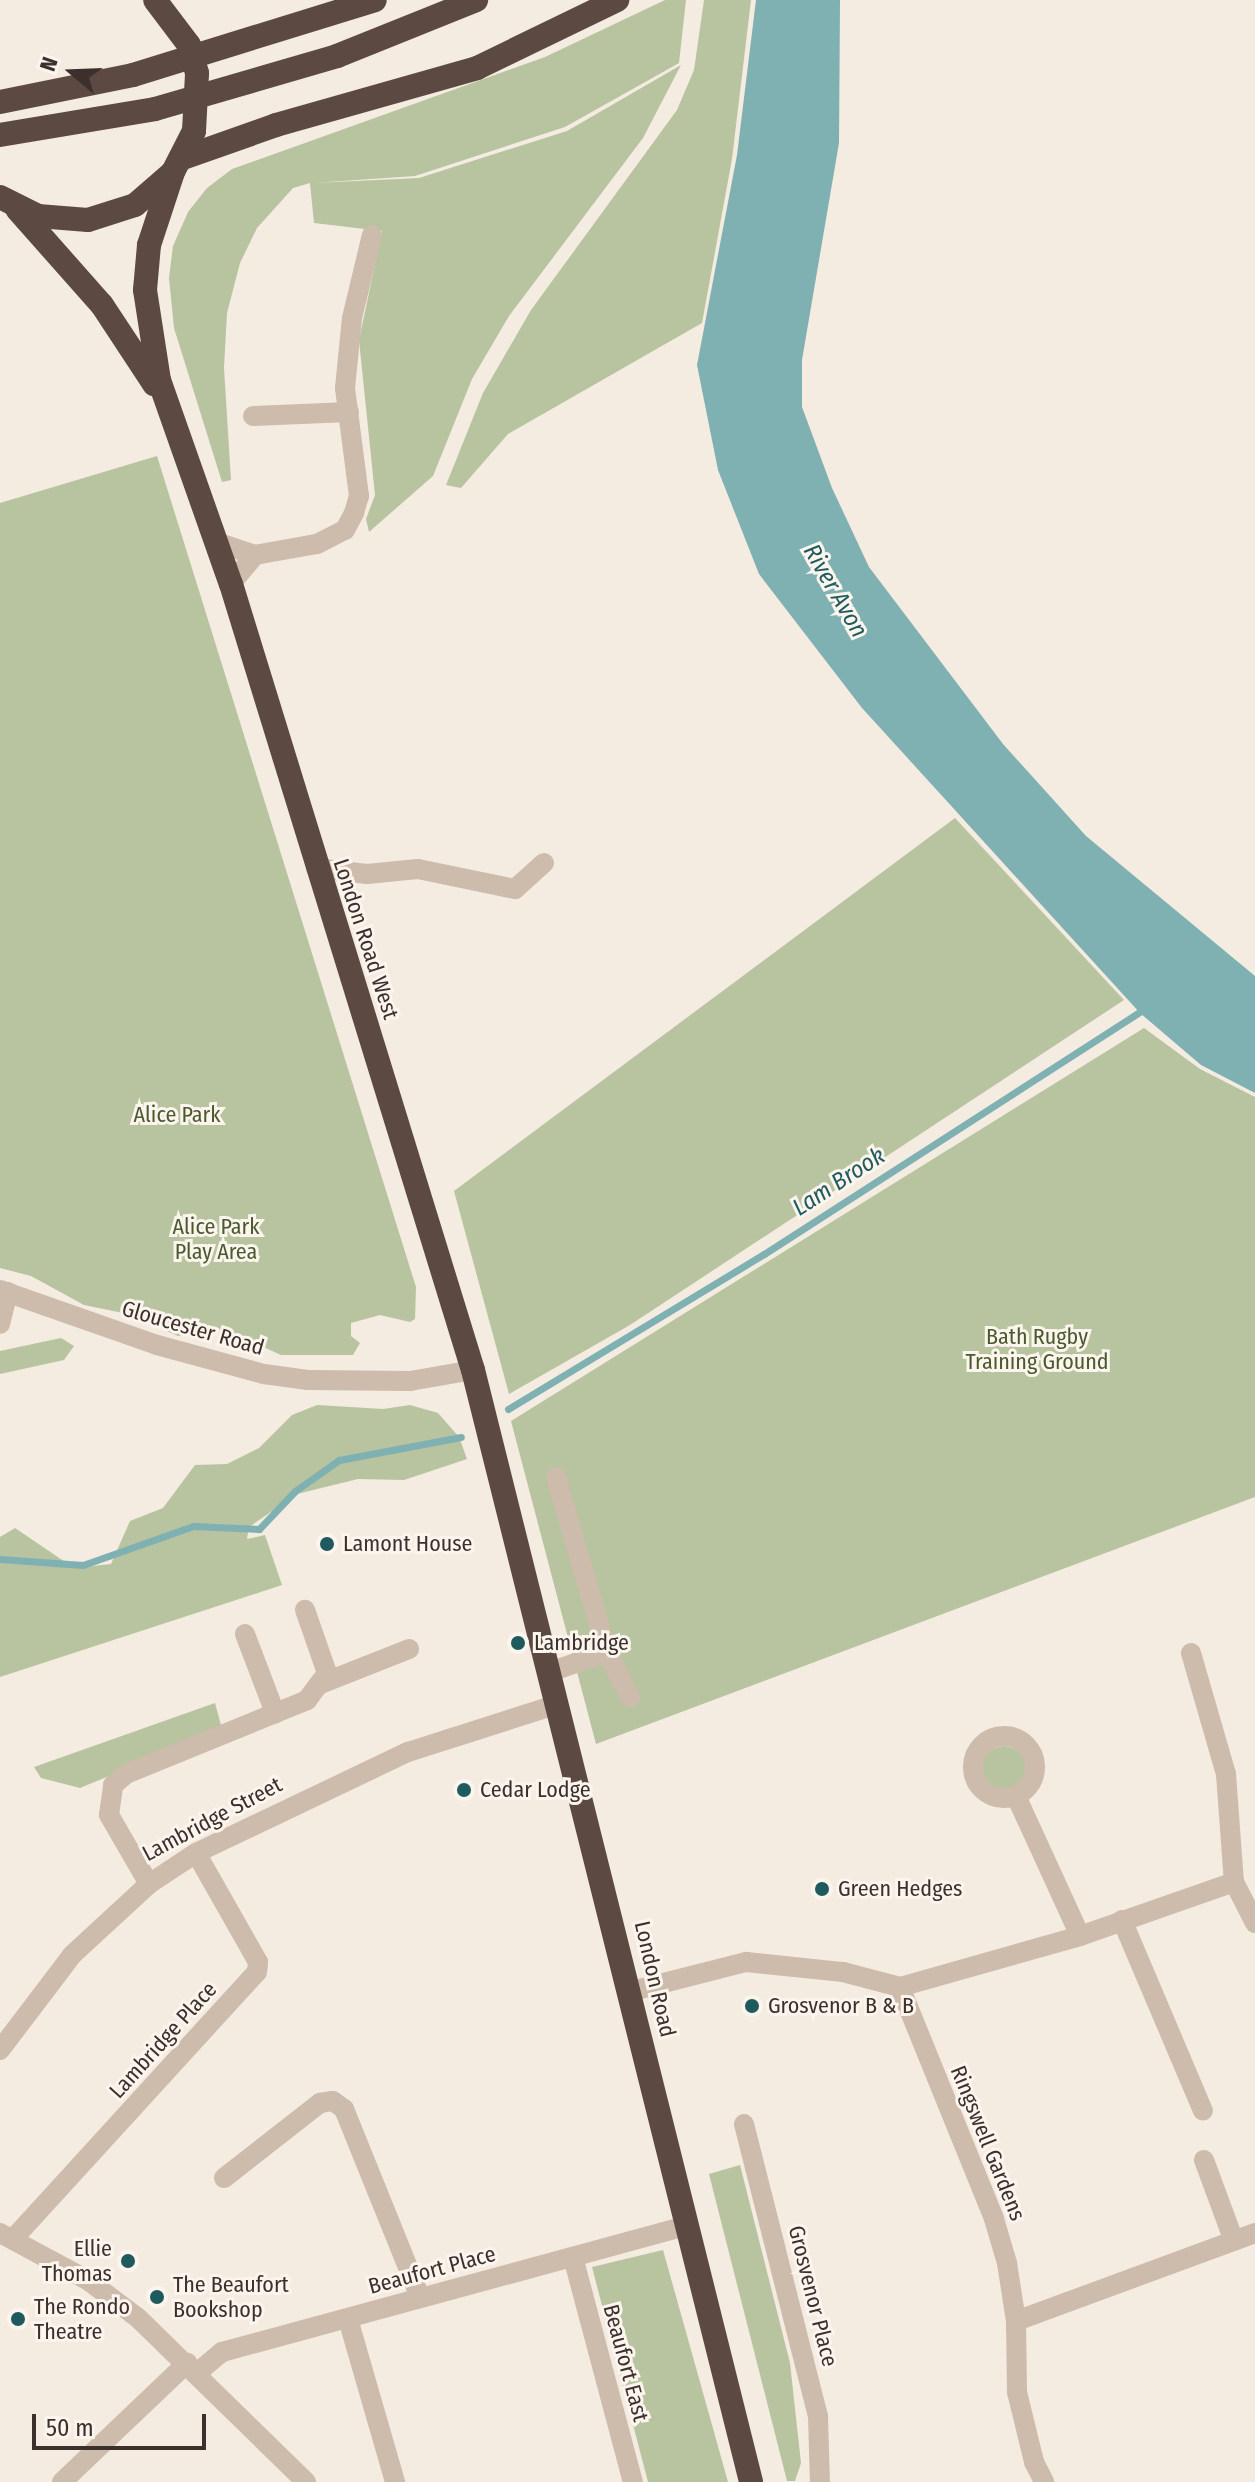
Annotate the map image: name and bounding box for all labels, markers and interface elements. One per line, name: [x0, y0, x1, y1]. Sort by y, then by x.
north arrow: [32, 32, 112, 112]
text: N: [34, 53, 64, 75]
water label: River Avon: [797, 539, 873, 643]
street label: London Road West: [328, 855, 404, 1023]
park label: Alice Park: [133, 1102, 221, 1128]
water label: Lam Brook: [787, 1142, 891, 1222]
park label: Alice Park Play Area: [172, 1213, 260, 1264]
street label: Gloucester Road: [119, 1295, 267, 1361]
park label: Bath Rugby Training Ground: [965, 1323, 1109, 1374]
place label: Lamont House: [343, 1531, 472, 1557]
marker: Lamont House: [318, 1535, 336, 1553]
place label: Lambridge: [534, 1630, 629, 1656]
marker: Lambridge: [509, 1634, 527, 1652]
street label: Lambridge Street: [138, 1771, 286, 1867]
place label: Cedar Lodge: [480, 1777, 591, 1803]
marker: Cedar Lodge: [455, 1781, 473, 1799]
place label: Green Hedges: [838, 1876, 962, 1902]
marker: Green Hedges: [813, 1880, 831, 1898]
street label: London Road: [629, 1918, 681, 2040]
street label: Lambridge Place: [104, 1976, 222, 2104]
place label: Grosvenor B & B: [768, 1993, 914, 2019]
marker: Grosvenor B & B: [743, 1997, 761, 2015]
street label: Ringswell Gardens: [945, 2062, 1031, 2224]
street label: Grosvenor Place: [783, 2223, 843, 2369]
place label: Ellie Thomas: [42, 2235, 112, 2286]
street label: Beaufort Place: [365, 2240, 499, 2300]
marker: Ellie Thomas: [119, 2252, 137, 2270]
place label: The Beaufort Bookshop: [173, 2271, 289, 2322]
marker: The Beaufort Bookshop: [148, 2288, 166, 2306]
place label: The Rondo Theatre: [34, 2293, 130, 2344]
street label: Beaufort East: [598, 2301, 654, 2425]
marker: The Rondo Theatre: [9, 2310, 27, 2328]
scale bar: [36, 2398, 210, 2448]
text: 50 m: [46, 2414, 94, 2442]

